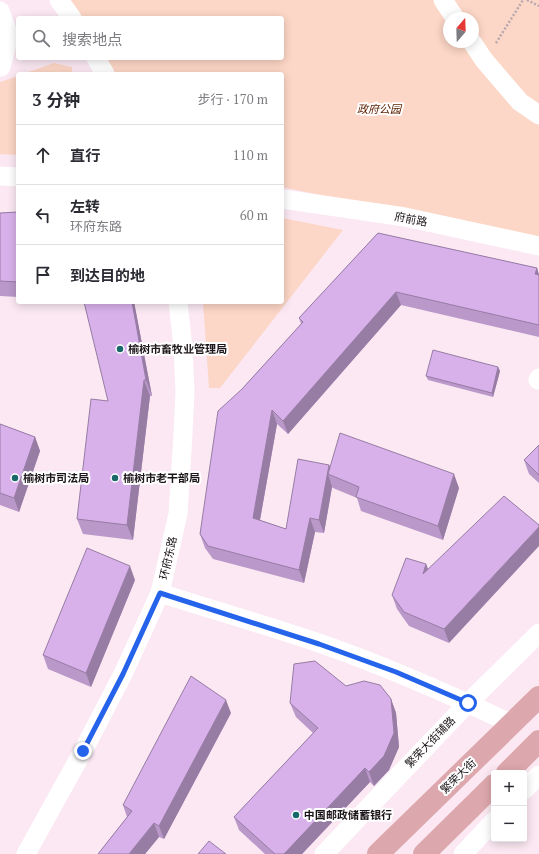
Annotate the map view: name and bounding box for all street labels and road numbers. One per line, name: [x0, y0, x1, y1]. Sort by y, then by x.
street label: 府前路: [393, 209, 429, 229]
street label: 环府东路: [156, 535, 180, 581]
street label: 繁荣大街辅路: [402, 713, 458, 771]
street label: 繁荣大街: [437, 756, 479, 796]

